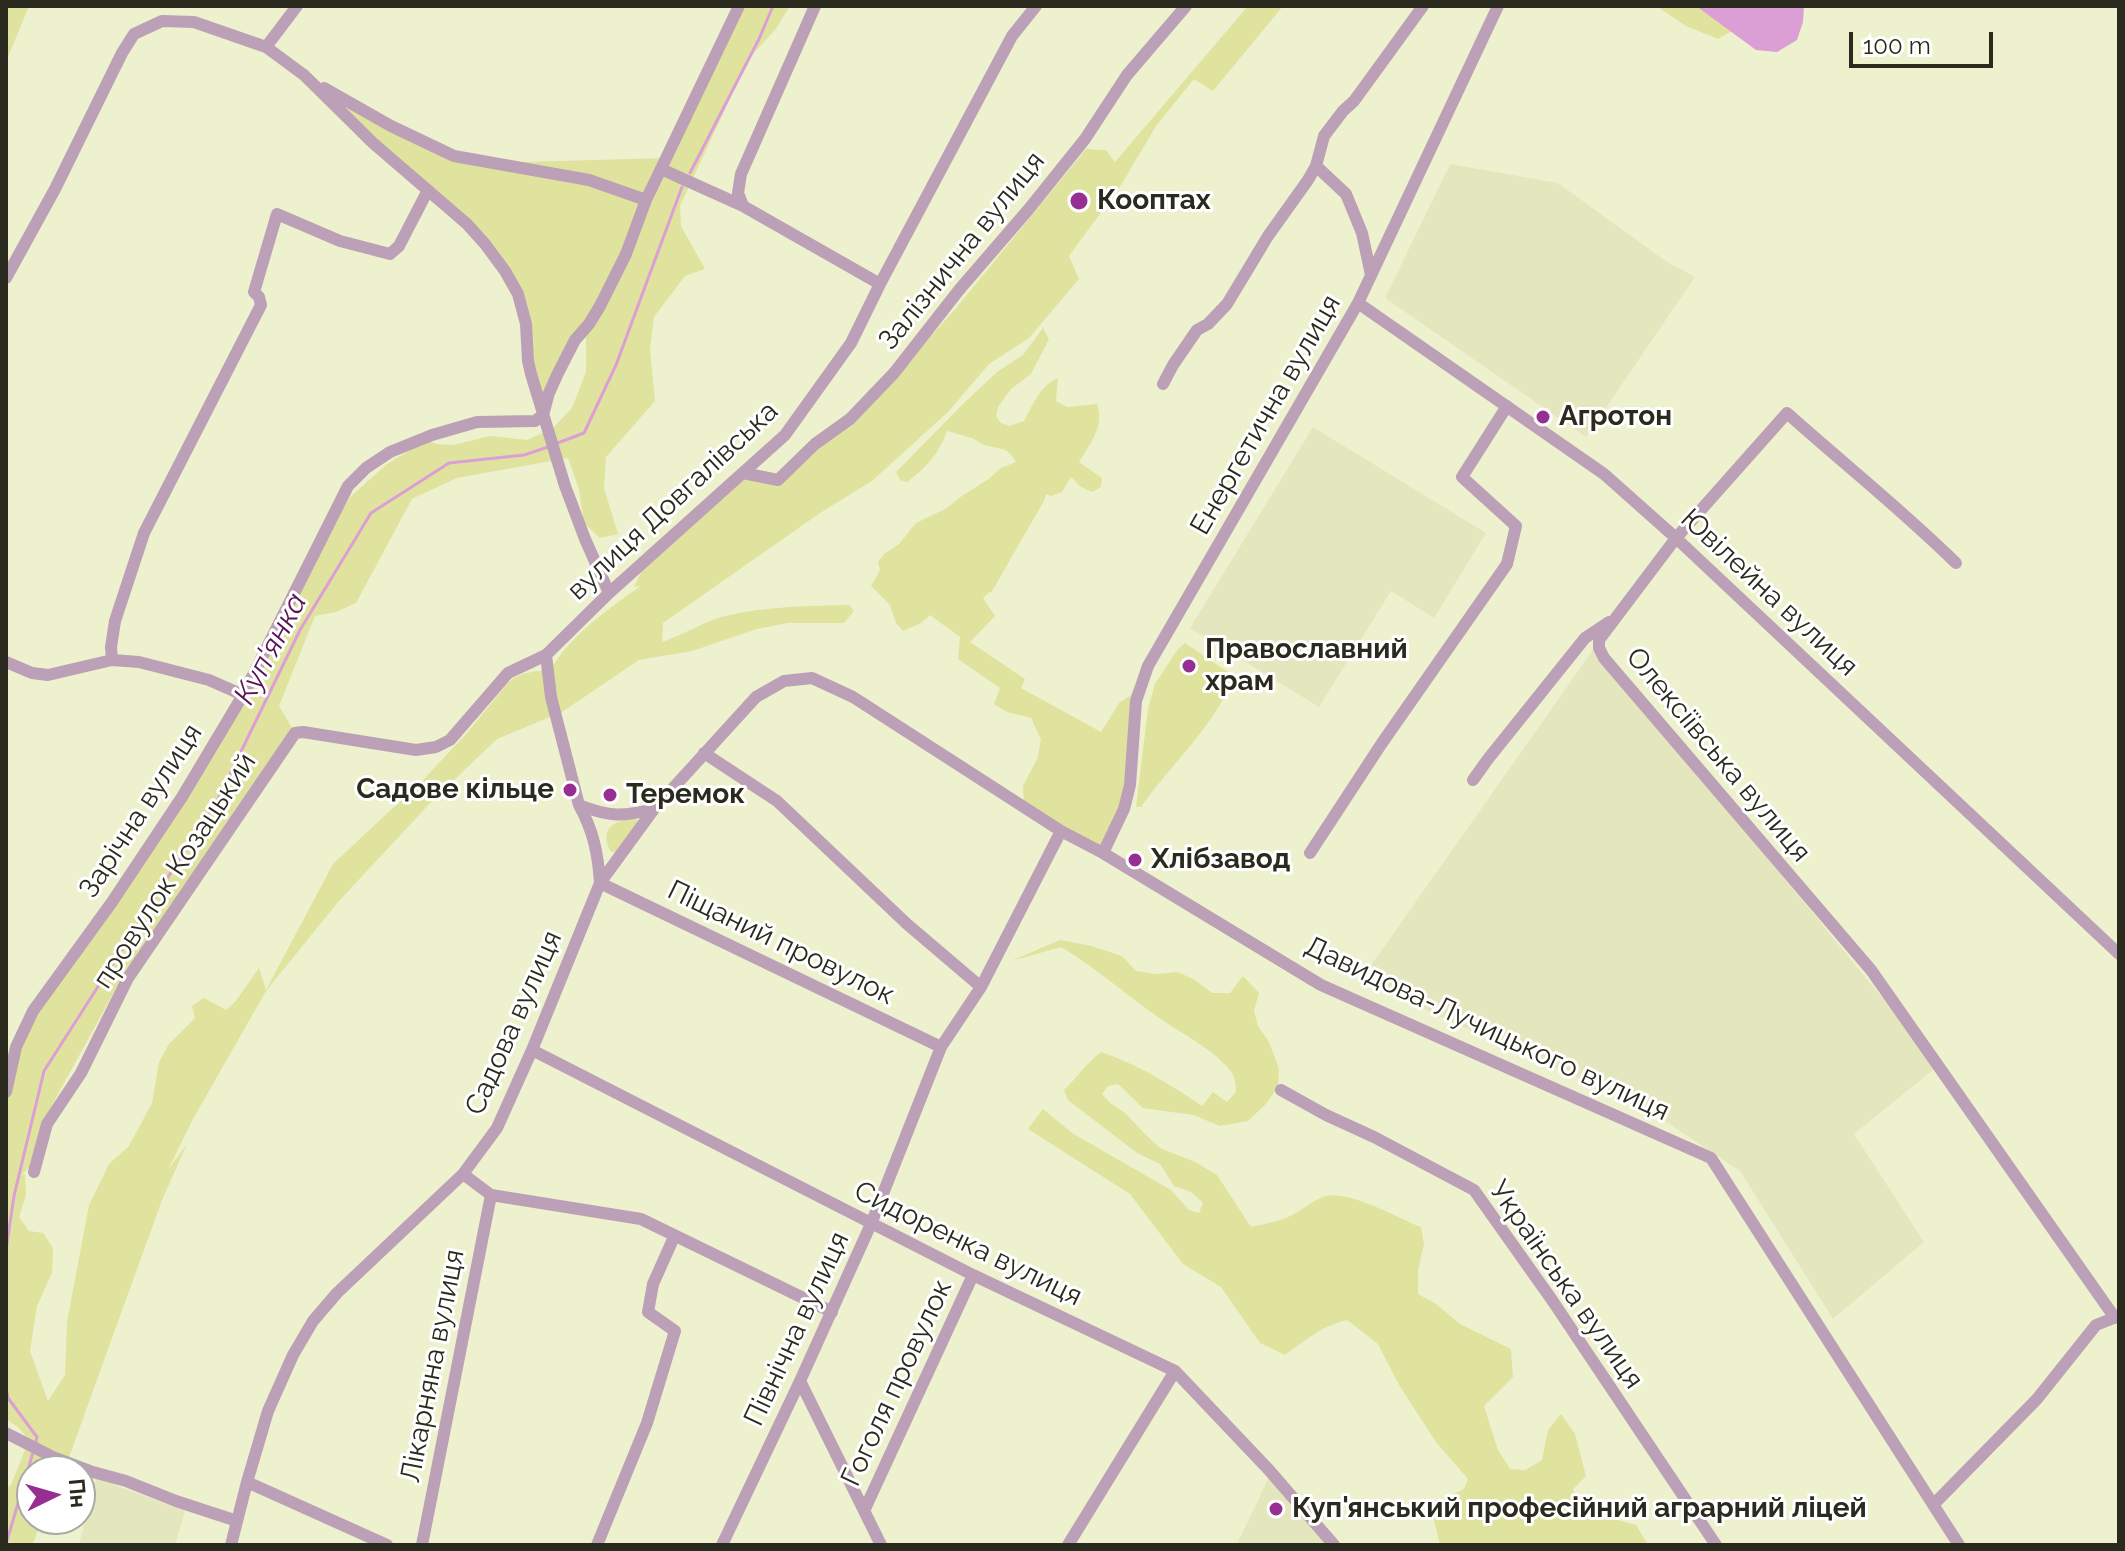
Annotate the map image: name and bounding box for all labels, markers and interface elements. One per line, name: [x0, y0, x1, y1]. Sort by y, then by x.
scale bar: [1853, 16, 1997, 66]
text: 100 m: [1863, 31, 1931, 60]
street label: Залізнична вулиця: [872, 145, 1052, 357]
place label: Кооптах: [1097, 184, 1211, 218]
marker: Кооптах: [1068, 190, 1090, 212]
street label: Енергетична вулиця: [1184, 289, 1348, 541]
street label: вулиця Довгалівська: [561, 395, 785, 607]
place label: Агротон: [1559, 400, 1672, 434]
marker: Агротон: [1534, 408, 1552, 426]
street label: Ювілейна вулиця: [1674, 502, 1864, 684]
water label: Куп'янка: [227, 587, 315, 711]
place label: Православний храм: [1205, 633, 1408, 699]
street label: Олексіївська вулиця: [1619, 641, 1817, 869]
marker: Православний храм: [1180, 657, 1198, 675]
street label: Зарічна вулиця: [72, 718, 210, 904]
street label: провулок Козацький: [86, 747, 264, 995]
place label: Садове кільце: [356, 773, 554, 807]
place label: Теремок: [626, 778, 745, 812]
marker: Садове кільце: [561, 781, 579, 799]
marker: Теремок: [601, 786, 619, 804]
place label: Хлібзавод: [1151, 843, 1290, 877]
marker: Хлібзавод: [1126, 851, 1144, 869]
street label: Піщаний провулок: [662, 873, 900, 1013]
street label: Садова вулиця: [458, 926, 570, 1120]
street label: Давидова-Лучицького вулиця: [1299, 930, 1675, 1128]
street label: Сидоренка вулиця: [849, 1174, 1087, 1314]
street label: Українська вулиця: [1482, 1175, 1650, 1395]
street label: Північна вулиця: [737, 1227, 857, 1431]
street label: Лікарняна вулиця: [394, 1247, 472, 1485]
street label: Гоголя провулок: [834, 1274, 960, 1492]
north arrow: [16, 1455, 96, 1535]
text: Пн: [64, 1477, 92, 1509]
place label: Куп'янський професійний аграрний ліцей: [1292, 1492, 1867, 1526]
marker: Куп'янський професійний аграрний ліцей: [1267, 1500, 1285, 1518]

